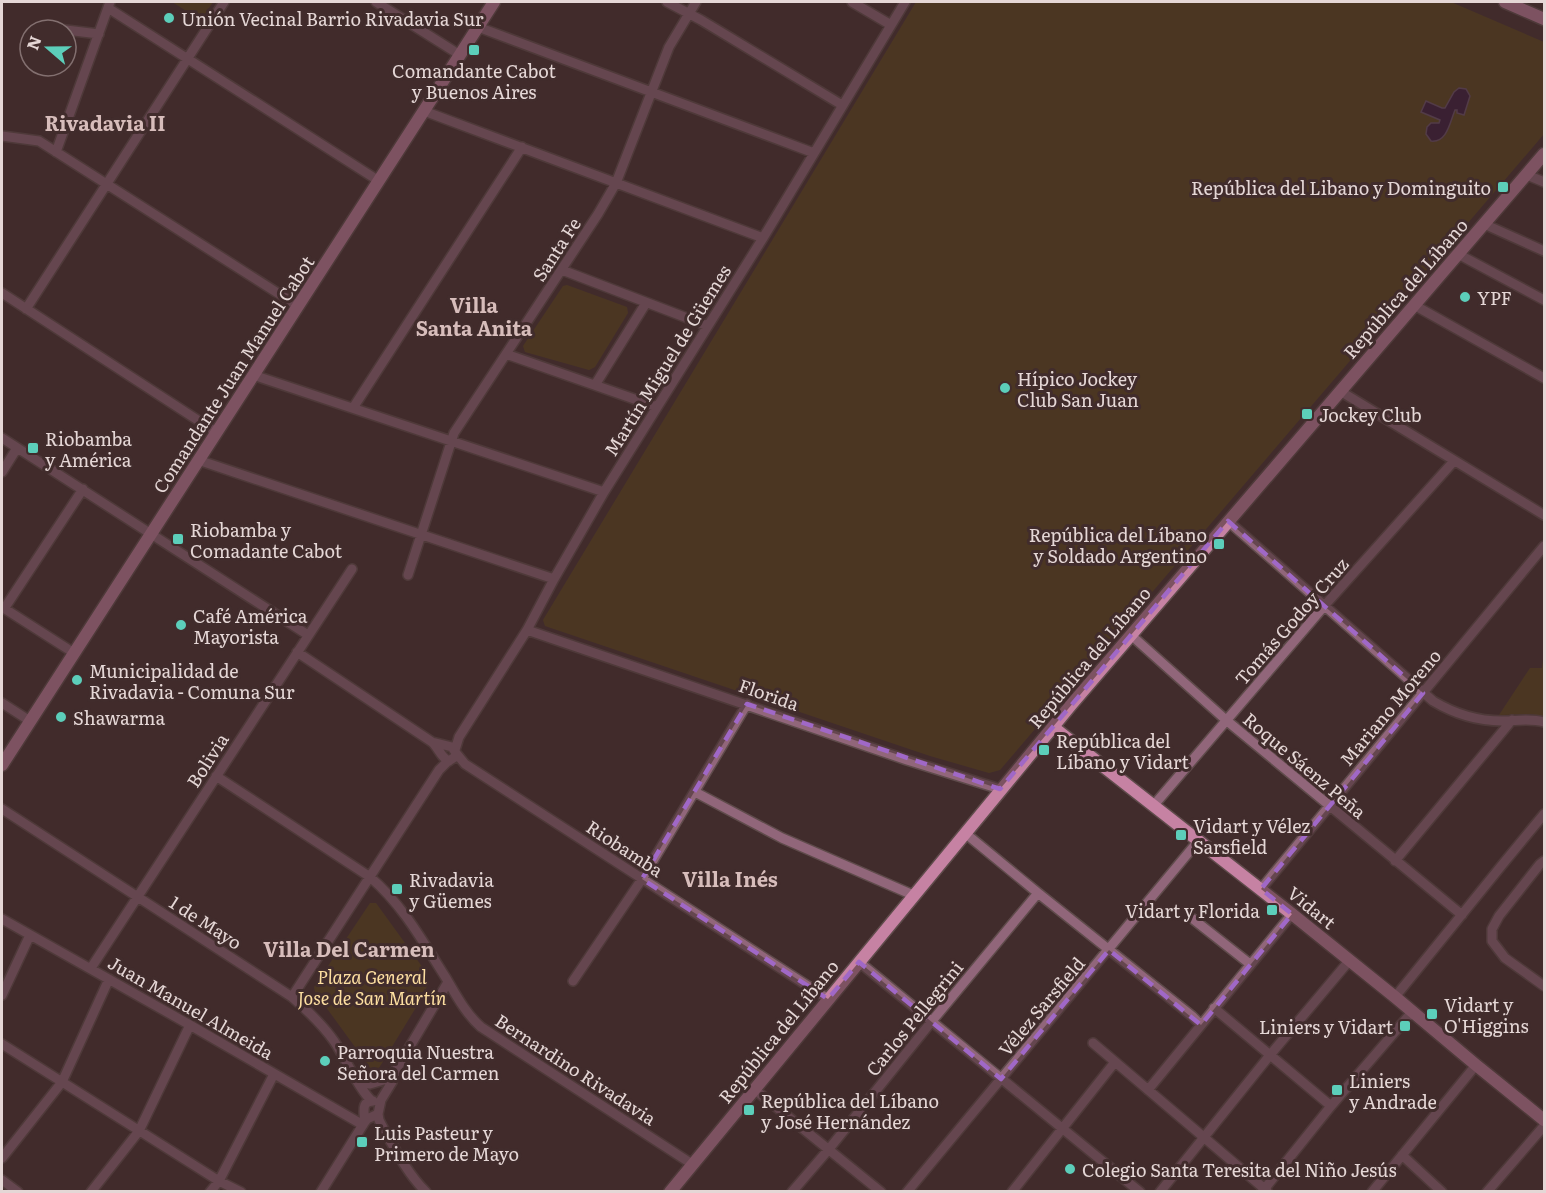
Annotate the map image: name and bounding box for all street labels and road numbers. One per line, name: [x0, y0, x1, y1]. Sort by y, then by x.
street label: Santa Fe: [525, 212, 587, 286]
street label: República del Líbano: [1336, 212, 1474, 364]
street label: Comandante Juan Manuel Cabot: [146, 249, 321, 498]
street label: Martín Miguel de Güemes: [597, 259, 737, 461]
street label: Tomás Godoy Cruz: [1228, 551, 1354, 691]
street label: República del Líbano: [1021, 580, 1157, 734]
street label: Mariano Moreno: [1333, 643, 1447, 771]
street label: Florida: [735, 671, 803, 717]
street label: Roque Sáenz Peña: [1238, 705, 1373, 825]
street label: Bolivia: [179, 727, 235, 793]
street label: Riobamba: [581, 813, 669, 883]
street label: Vidart: [1282, 879, 1343, 935]
street label: 1 de Mayo: [164, 888, 248, 956]
street label: Juan Manuel Almeida: [103, 948, 279, 1066]
street label: Vélez Sarsfield: [991, 950, 1091, 1062]
street label: República del Líbano: [711, 953, 845, 1109]
street label: Carlos Pellegrini: [859, 955, 969, 1081]
street label: Bernardino Rivadavia: [490, 1007, 662, 1131]

